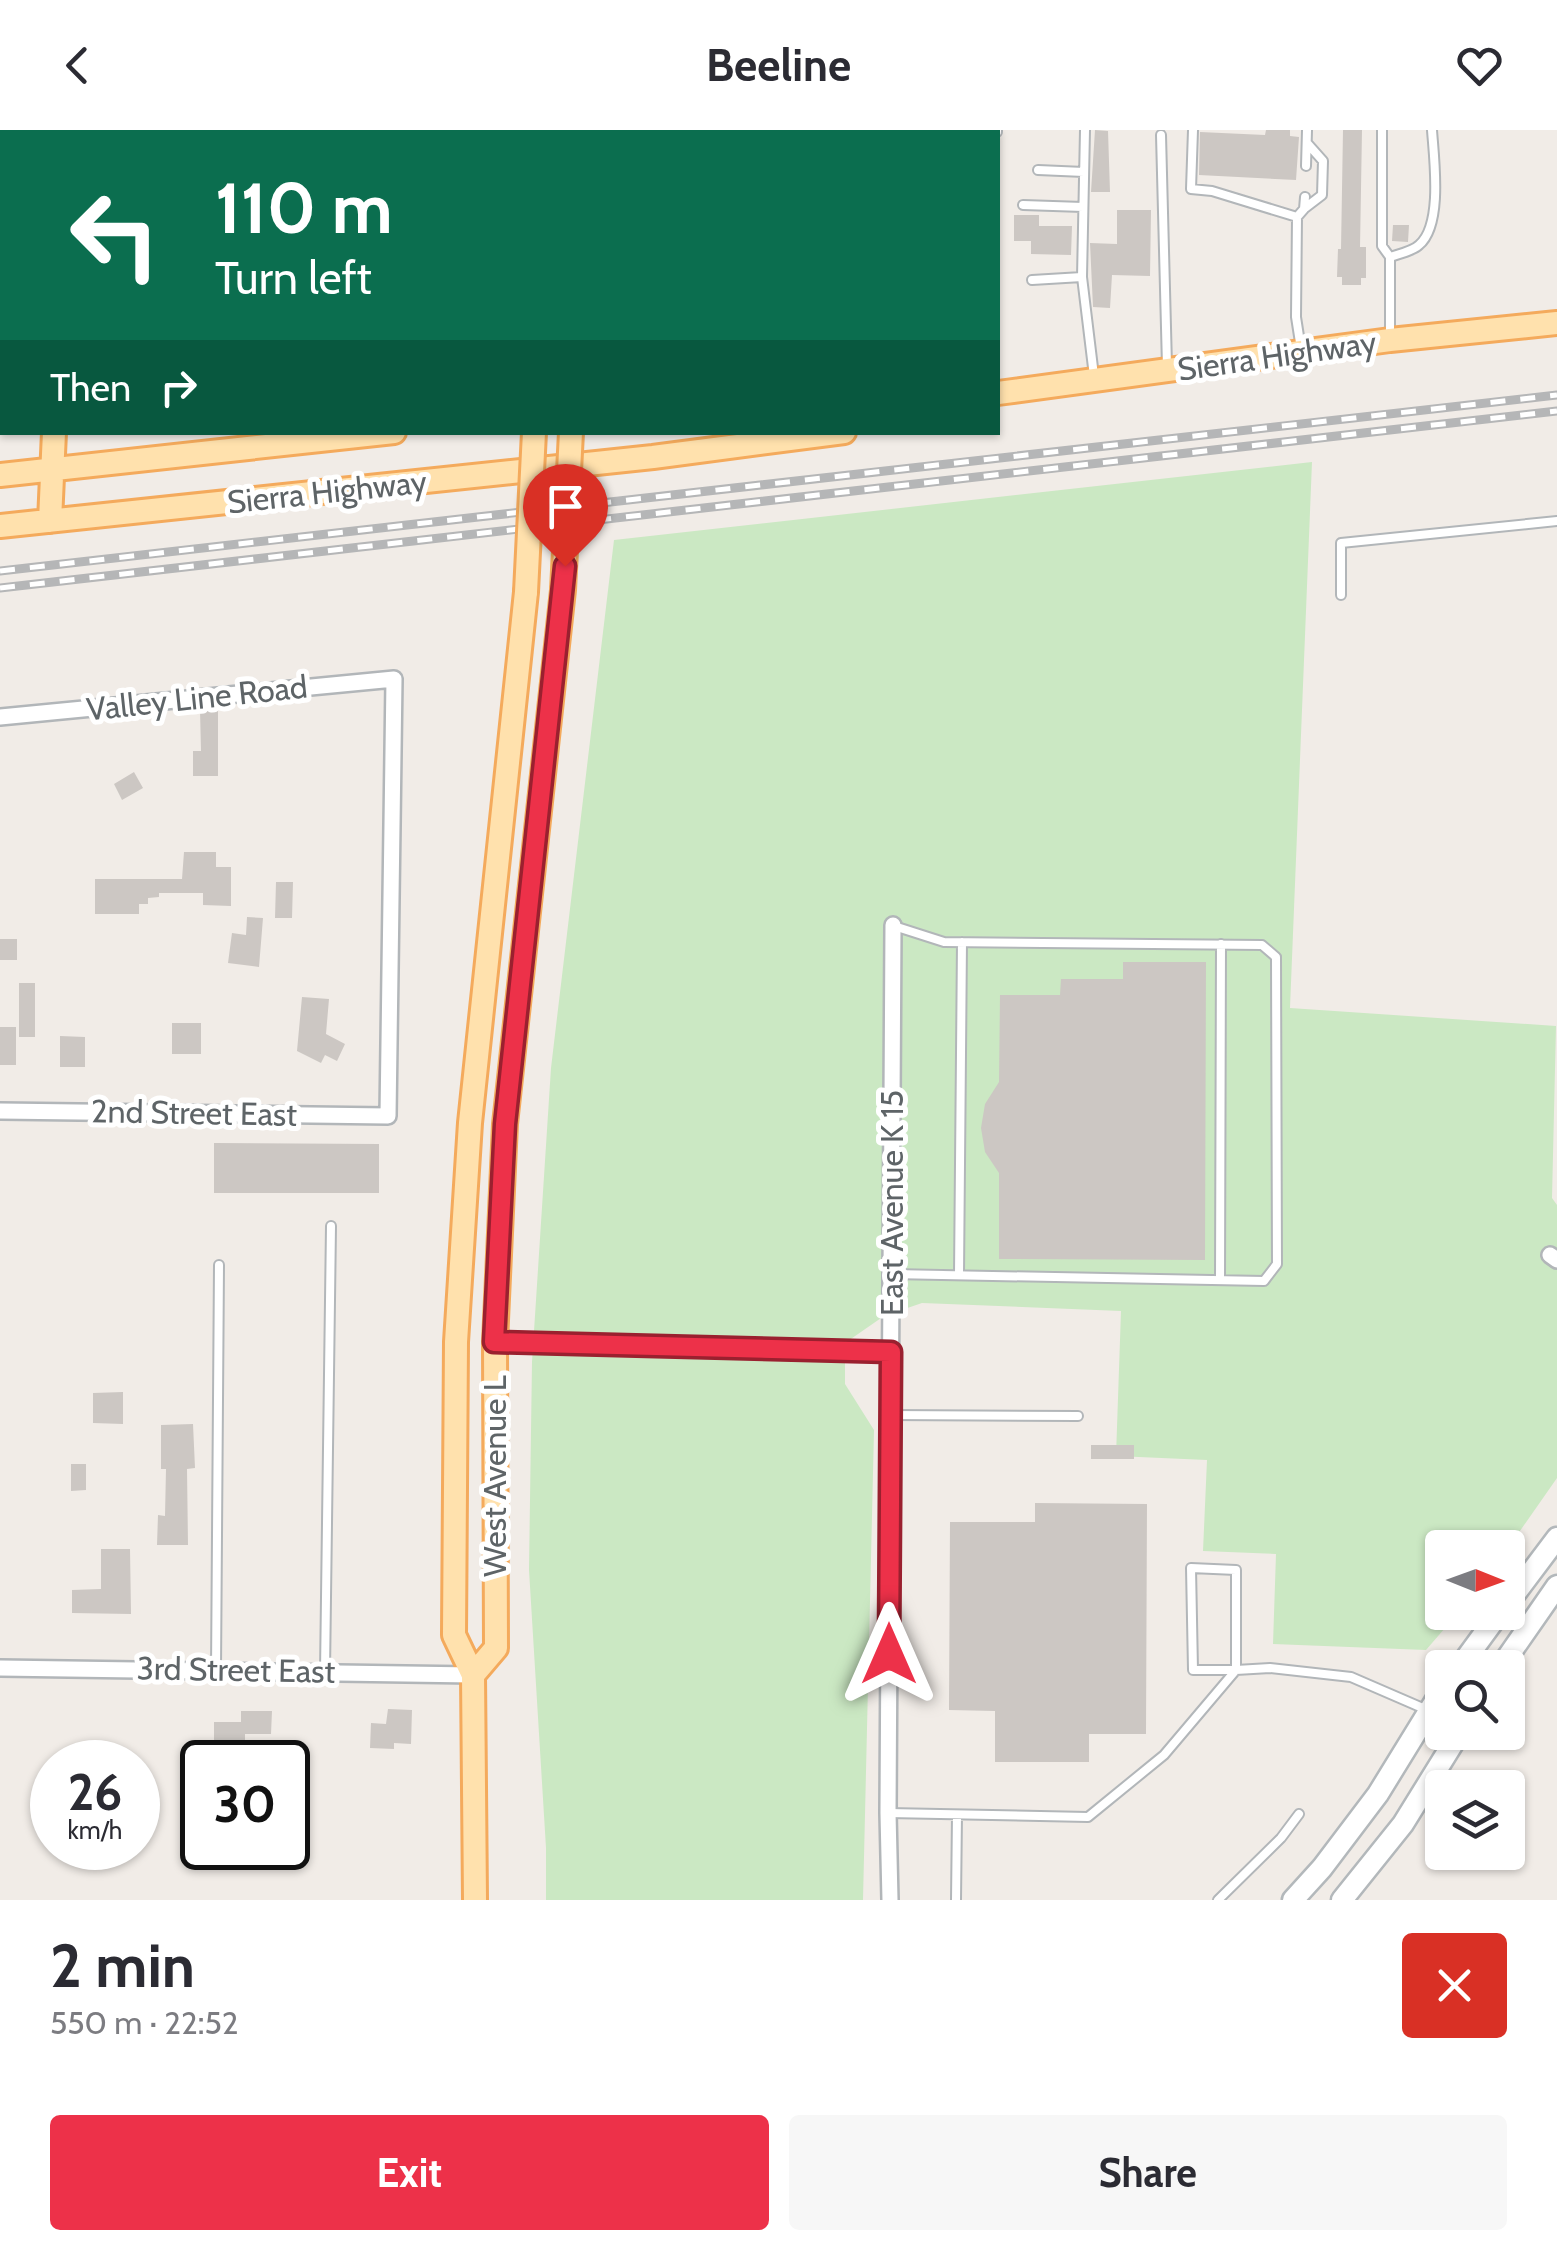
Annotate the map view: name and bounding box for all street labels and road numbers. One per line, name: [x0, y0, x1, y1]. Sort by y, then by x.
street label: Sierra Highway: [1175, 322, 1379, 389]
street label: Sierra Highway: [225, 462, 429, 521]
street label: Valley Line Road: [85, 667, 309, 728]
street label: East Avenue K 15: [872, 1090, 911, 1316]
street label: 2nd Street East: [91, 1091, 298, 1134]
street label: West Avenue L: [475, 1375, 514, 1577]
street label: 3rd Street East: [136, 1648, 336, 1691]

